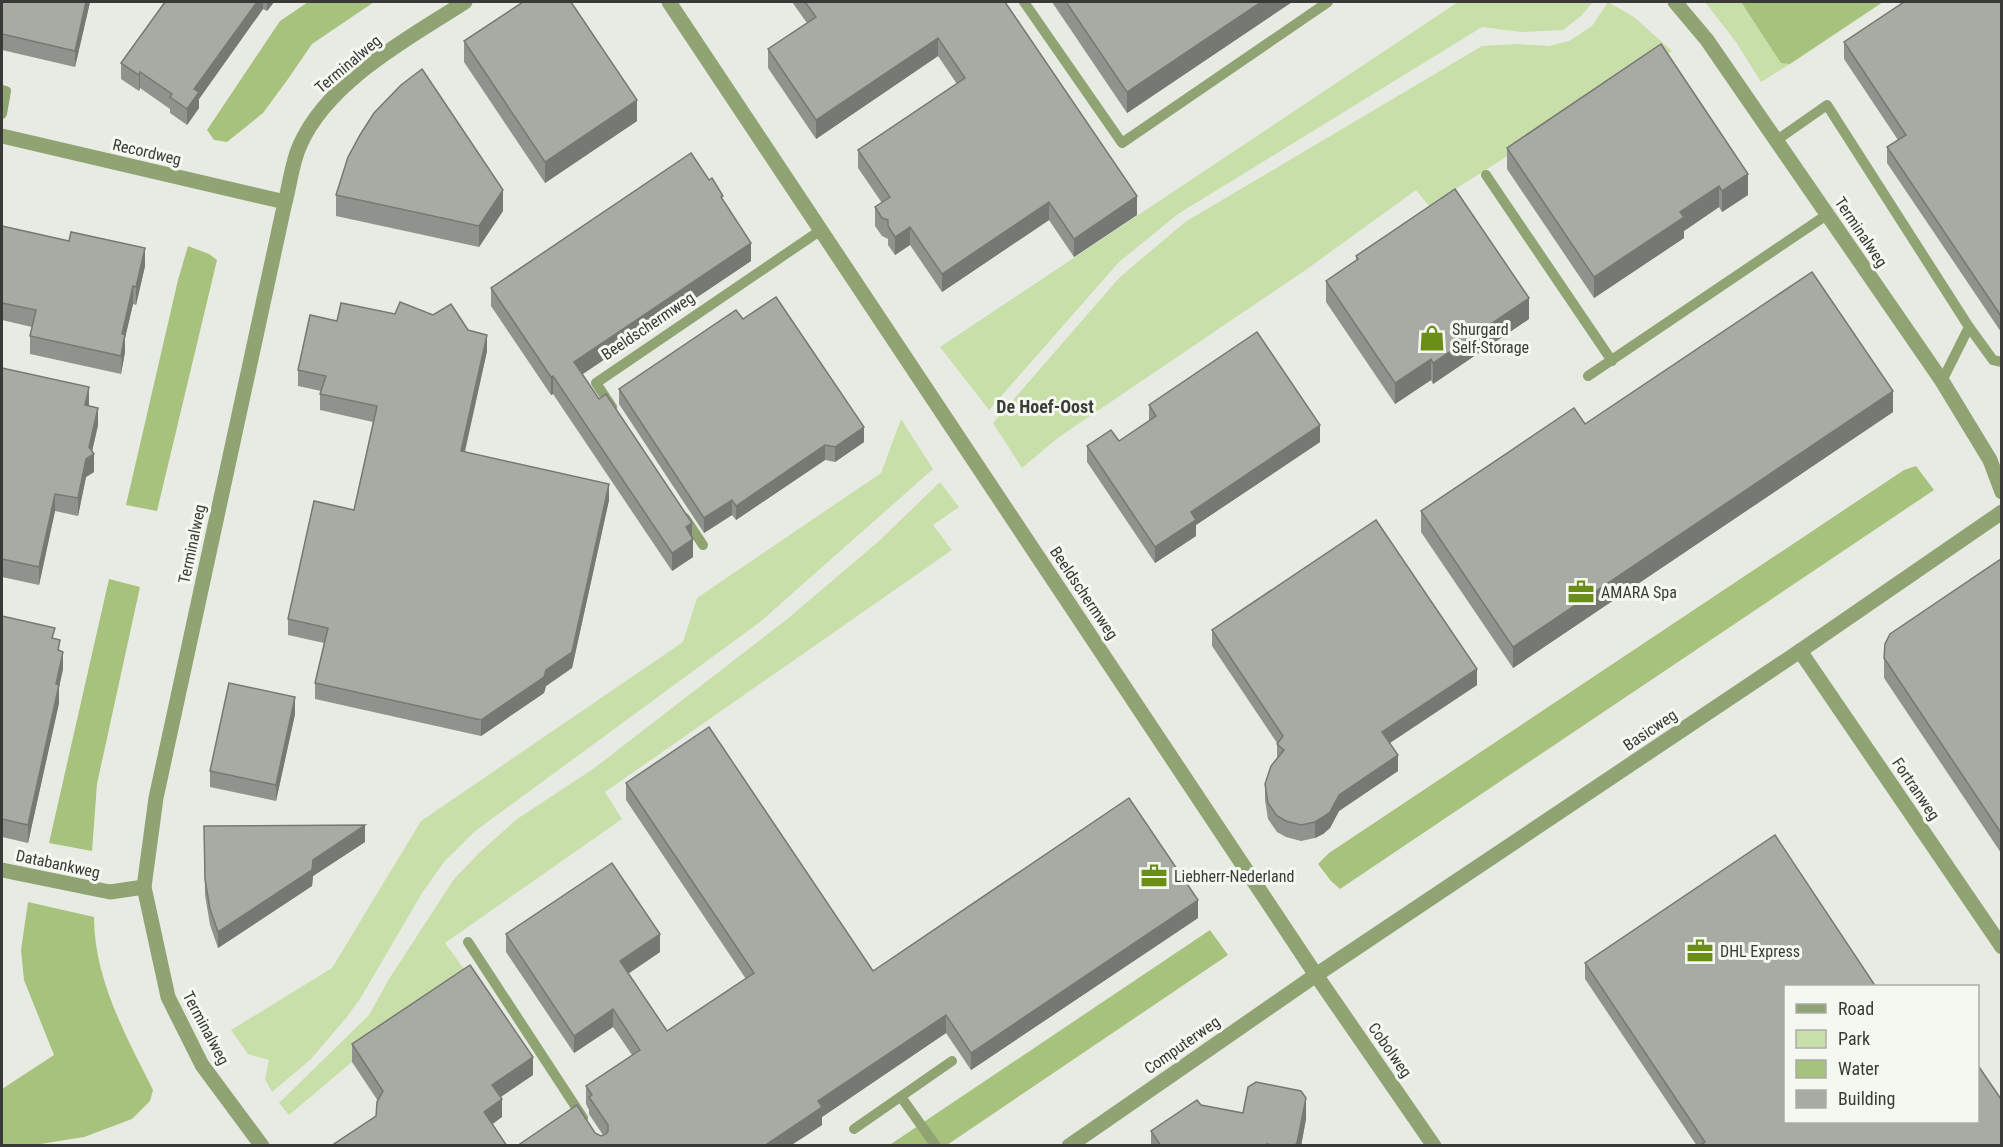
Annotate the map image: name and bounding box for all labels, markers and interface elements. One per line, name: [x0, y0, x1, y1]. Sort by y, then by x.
street label: Terminalweg: [311, 31, 385, 97]
street label: Recordweg: [111, 135, 183, 169]
street label: Terminalweg: [1831, 193, 1891, 271]
street label: Beeldschermweg: [598, 288, 698, 364]
place label: Shurgard Self-Storage: [1452, 320, 1529, 357]
shop icon: Shurgard Self-Storage: [1417, 323, 1447, 353]
district label: De Hoef-Oost: [996, 396, 1094, 417]
street label: Terminalweg: [174, 503, 210, 585]
street label: Beeldschermweg: [1046, 543, 1122, 643]
office icon: AMARA Spa: [1566, 577, 1596, 607]
place label: AMARA Spa: [1601, 583, 1677, 602]
street label: Basicweg: [1620, 705, 1680, 755]
street label: Fortranweg: [1888, 754, 1944, 824]
street label: Databankweg: [14, 846, 102, 882]
office icon: Liebherr-Nederland: [1139, 861, 1169, 891]
place label: Liebherr-Nederland: [1174, 867, 1294, 886]
office icon: DHL Express: [1685, 936, 1715, 966]
place label: DHL Express: [1720, 942, 1800, 961]
legend: [1784, 985, 1979, 1123]
street label: Terminalweg: [179, 988, 233, 1068]
text: Road: [1838, 998, 1874, 1019]
street label: Computerweg: [1141, 1012, 1223, 1078]
street label: Cobolweg: [1364, 1019, 1416, 1081]
text: Park: [1838, 1028, 1870, 1049]
text: Water: [1838, 1058, 1880, 1079]
text: Building: [1838, 1088, 1895, 1109]

